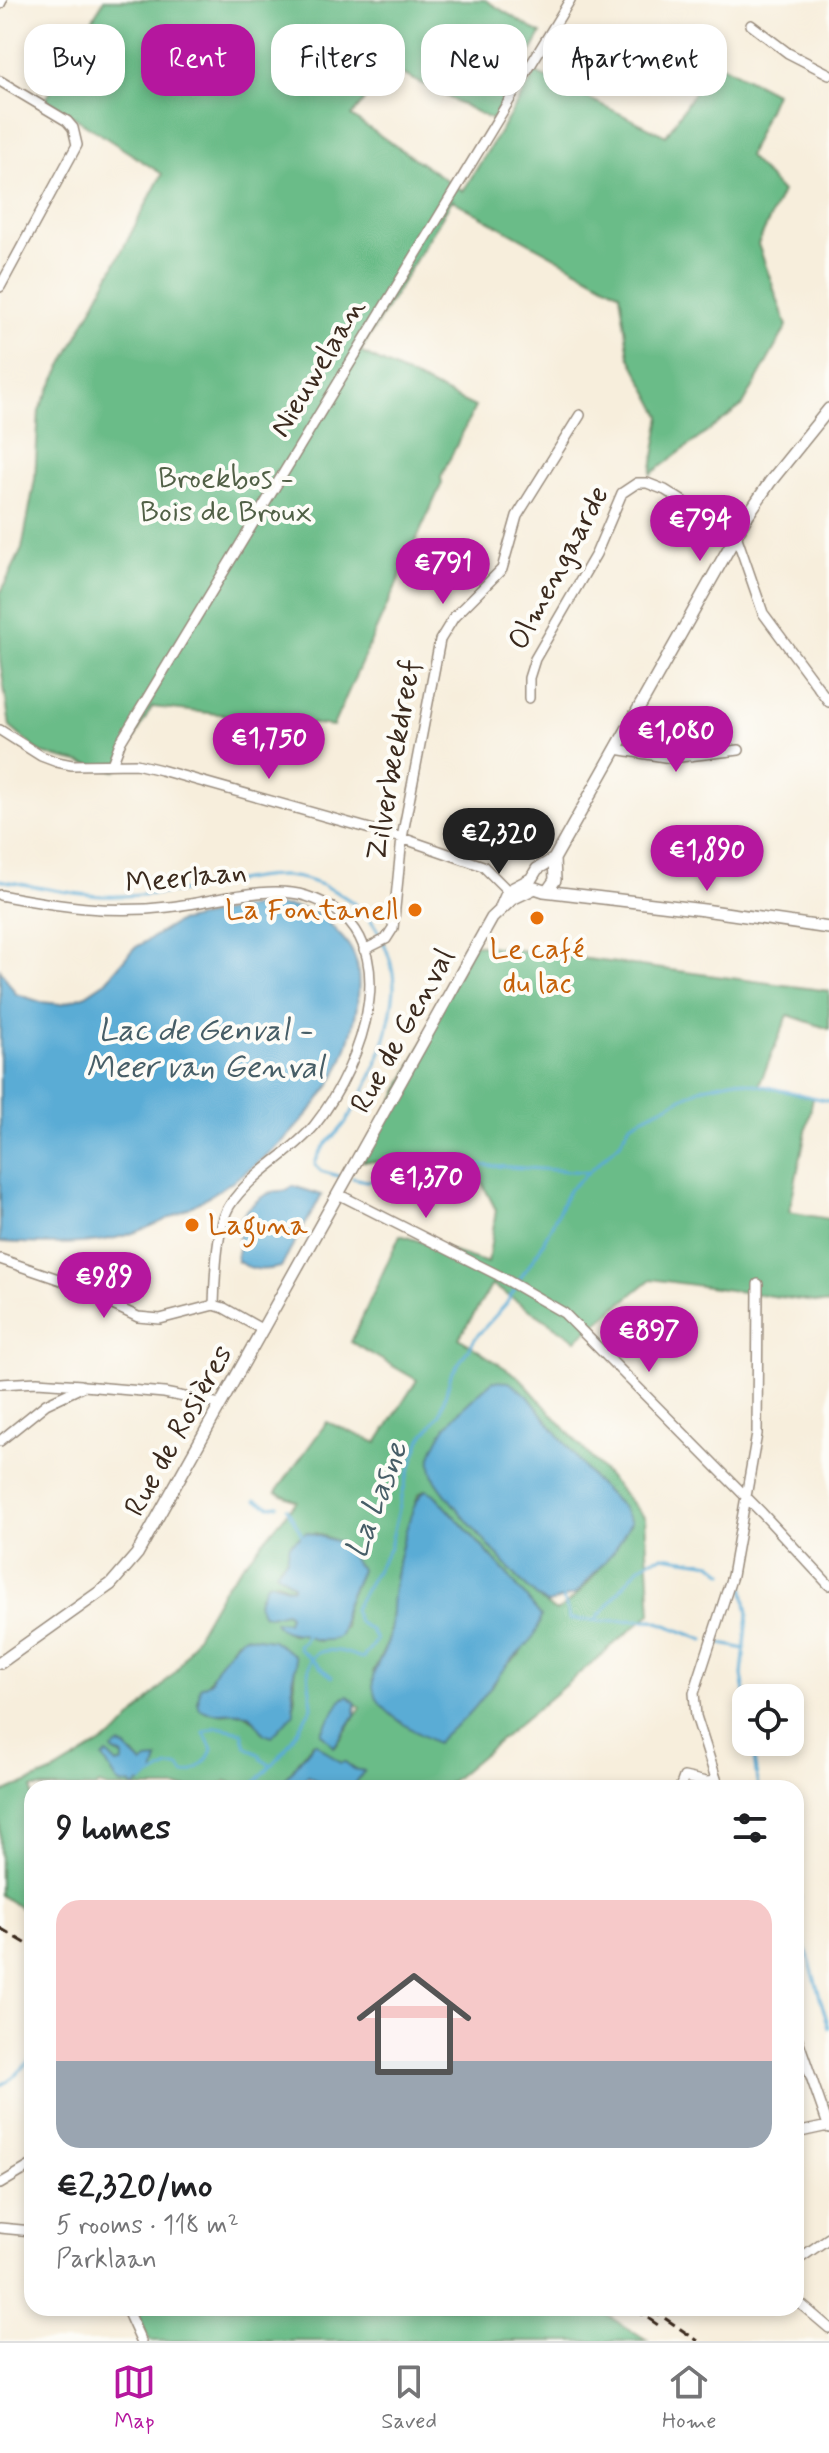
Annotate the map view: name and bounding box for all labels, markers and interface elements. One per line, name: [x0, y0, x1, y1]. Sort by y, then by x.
chip: Buy: [24, 24, 125, 96]
chip: Rent: [141, 24, 255, 96]
chip: Filters: [271, 24, 405, 96]
chip: New: [421, 24, 527, 96]
chip: Apartment: [543, 24, 727, 96]
street label: Nieuwelaan: [261, 291, 375, 445]
park label: Broekbos - Bois de Broux: [140, 459, 312, 532]
street label: Olmengaarde: [499, 479, 619, 657]
pin: €794: [653, 495, 747, 563]
text: €794: [668, 504, 732, 538]
pin: €791: [396, 538, 490, 606]
text: €791: [414, 547, 472, 581]
street label: Zilverbeekdreef: [357, 656, 431, 864]
pin: €1,080: [611, 706, 741, 774]
pin: €1,750: [204, 713, 334, 781]
text: €1,080: [637, 715, 715, 749]
text: €1,750: [231, 722, 307, 756]
pin: €2,320: [434, 808, 564, 876]
text: €2,320: [461, 817, 537, 851]
pin: €1,890: [642, 825, 772, 893]
text: €1,890: [669, 834, 745, 868]
street label: Meerlaan: [124, 852, 248, 904]
place label: La Fontanell: [225, 891, 399, 930]
marker: La Fontanell: [406, 901, 424, 919]
marker: Le café du lac: [528, 909, 546, 927]
place label: Le café du lac: [490, 930, 584, 1003]
street label: Rue de Genval: [342, 942, 464, 1120]
water label: Lac de Genval - Meer van Genval: [86, 1010, 327, 1089]
pin: €1,370: [361, 1152, 491, 1220]
text: €1,370: [389, 1161, 463, 1195]
place label: Laguna: [208, 1206, 309, 1248]
marker: Laguna: [183, 1216, 201, 1234]
pin: €989: [57, 1252, 151, 1320]
text: €989: [75, 1261, 133, 1295]
pin: €897: [602, 1306, 696, 1374]
text: €897: [618, 1315, 680, 1349]
street label: Rue de Rosières: [116, 1338, 242, 1524]
water label: La Lasne: [336, 1435, 419, 1564]
map controls: [732, 1684, 804, 1756]
button: locate: [732, 1684, 804, 1756]
text: 9 homes: [56, 1806, 171, 1851]
icon: filters: [728, 1806, 772, 1850]
icon: home: [342, 1952, 486, 2096]
text: €2,320/mo: [56, 2164, 212, 2209]
text: 5 rooms · 118 m²: [56, 2209, 239, 2243]
text: Parklaan: [56, 2243, 157, 2277]
tab: Map: [112, 2360, 156, 2436]
tab: Saved: [381, 2360, 437, 2436]
tab: Home: [662, 2360, 717, 2436]

